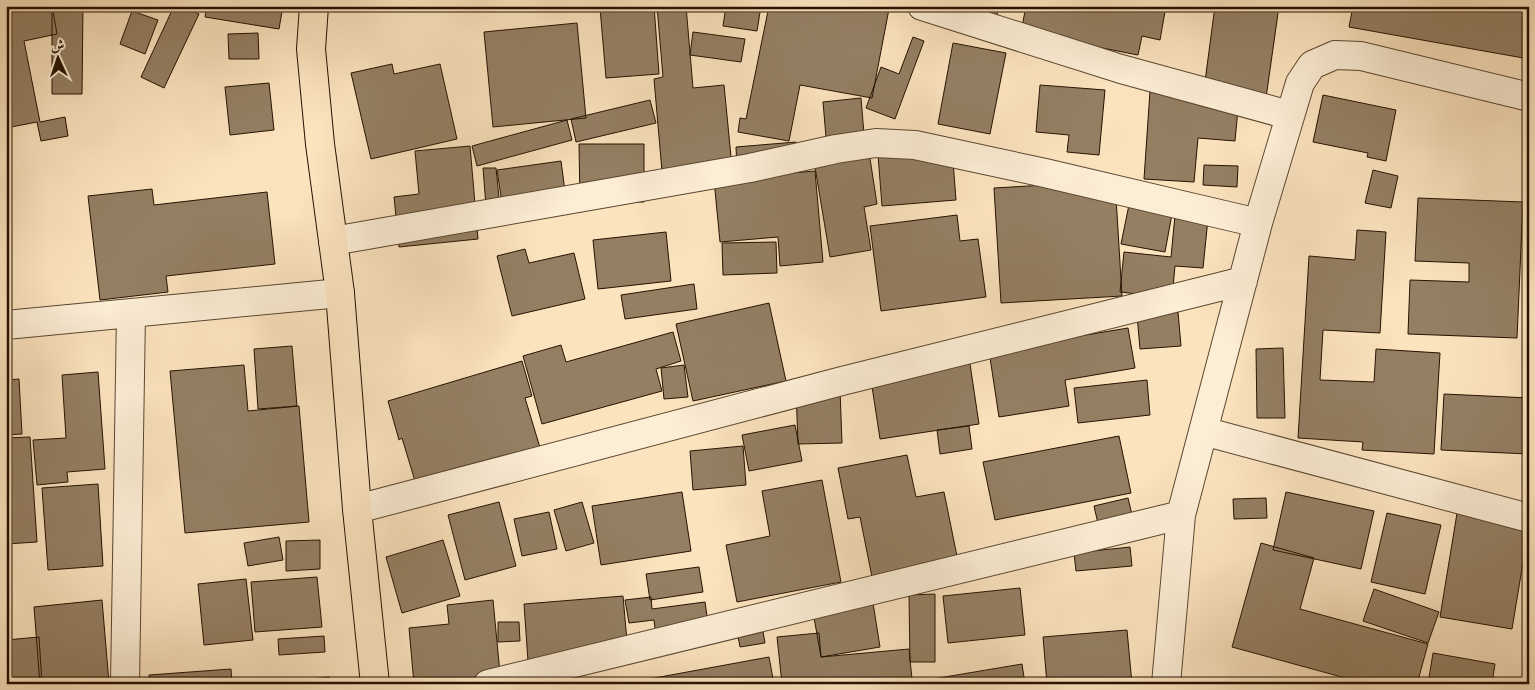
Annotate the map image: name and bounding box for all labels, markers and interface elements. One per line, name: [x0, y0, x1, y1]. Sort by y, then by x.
north arrow: [32, 32, 82, 82]
text: ش: [50, 37, 65, 57]

